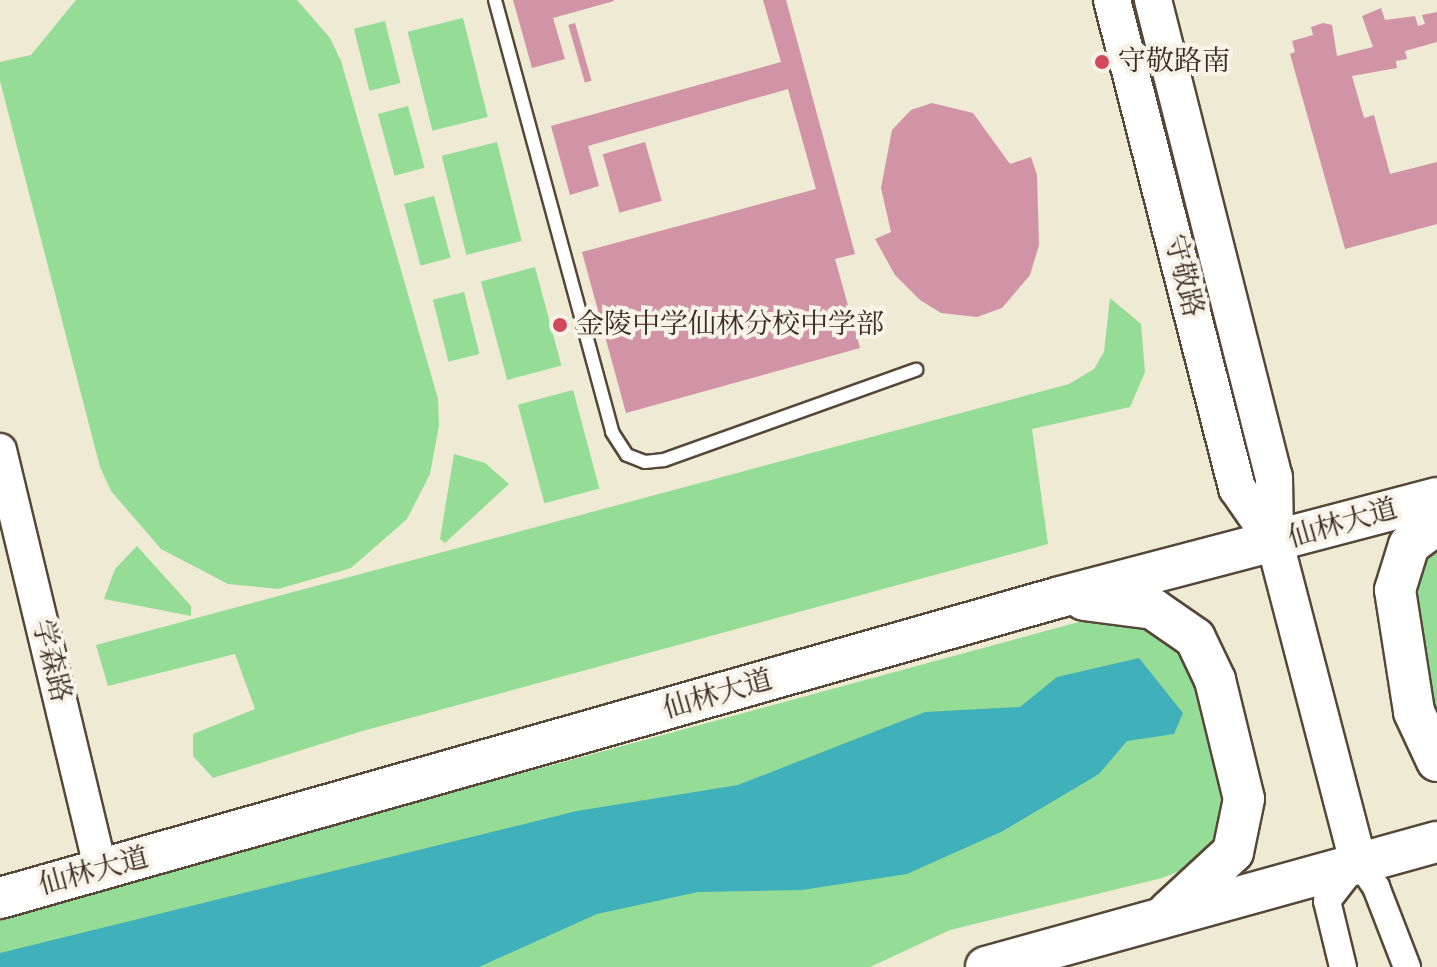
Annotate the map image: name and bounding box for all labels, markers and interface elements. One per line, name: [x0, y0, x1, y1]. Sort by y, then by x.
place label: 守敬路南: [1118, 45, 1230, 79]
marker: 守敬路南: [1093, 53, 1111, 71]
street label: 守敬路: [1157, 231, 1209, 321]
place label: 金陵中学仙林分校中学部: [576, 308, 884, 342]
marker: 金陵中学仙林分校中学部: [551, 316, 569, 334]
street label: 仙林大道: [1285, 492, 1401, 556]
street label: 学森路: [25, 616, 77, 706]
street label: 仙林大道: [660, 663, 776, 727]
street label: 仙林大道: [36, 841, 152, 903]

